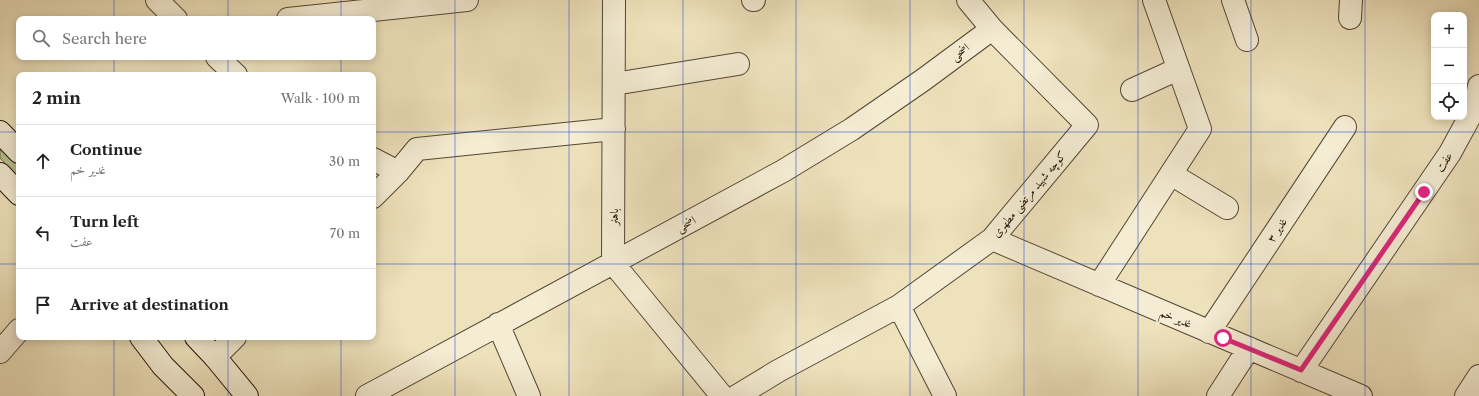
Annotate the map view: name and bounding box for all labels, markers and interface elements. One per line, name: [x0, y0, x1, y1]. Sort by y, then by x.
map controls: [1431, 12, 1467, 120]
button: +: [1431, 12, 1467, 48]
search box: [16, 16, 376, 60]
icon: search: [30, 27, 52, 49]
text: Search here: [62, 29, 147, 48]
street label: اضحی: [947, 39, 974, 65]
button: −: [1431, 48, 1467, 84]
button: locate: [1431, 84, 1467, 120]
text: 2 min: [32, 88, 81, 108]
text: Walk · 100 m: [281, 90, 360, 106]
text: Continue: [70, 140, 142, 159]
street label: کوچه شهید مرتضی مطهری: [988, 147, 1071, 241]
street label: عفت: [1432, 149, 1456, 175]
icon: ahead: [32, 150, 54, 172]
text: 30 m: [329, 153, 360, 169]
text: غدیر خم: [70, 161, 106, 177]
route end: [1415, 183, 1433, 201]
street label: باهنر: [606, 208, 621, 228]
text: Turn left: [70, 212, 139, 231]
street label: اضحی: [673, 212, 699, 237]
street label: غدیر ۳: [1263, 214, 1290, 245]
icon: left: [32, 222, 54, 244]
text: 70 m: [330, 225, 360, 241]
text: عفت: [70, 233, 93, 249]
icon: arrive: [32, 294, 54, 316]
text: Arrive at destination: [70, 295, 229, 314]
street label: غدیر خم: [1156, 304, 1195, 335]
route start: [1214, 329, 1232, 347]

